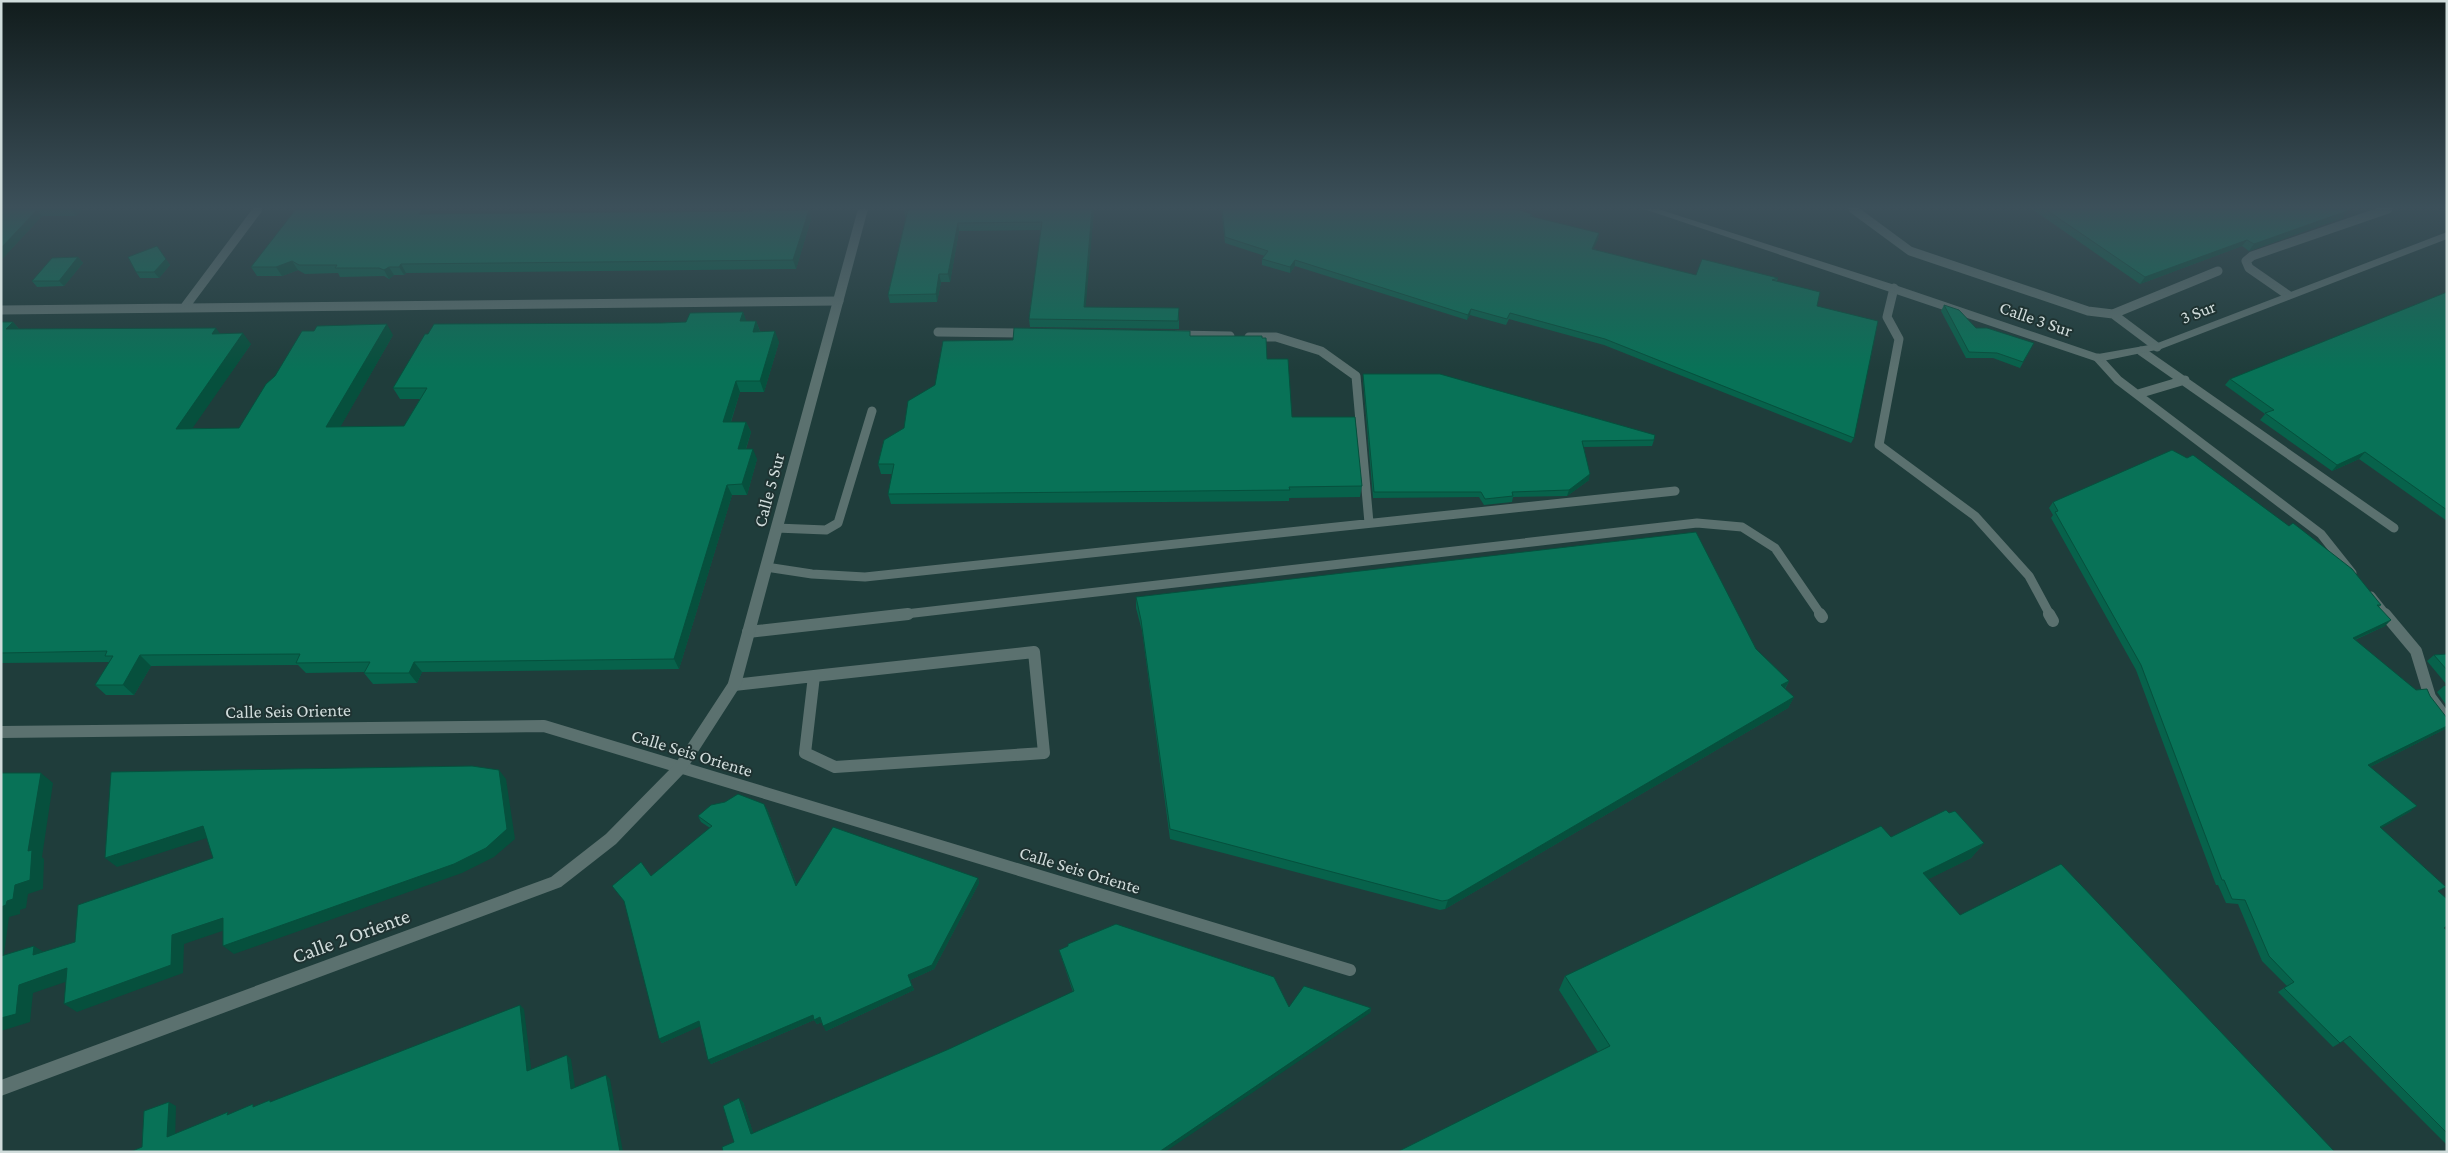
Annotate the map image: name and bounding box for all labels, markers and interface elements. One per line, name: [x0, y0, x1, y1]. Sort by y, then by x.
street label: 3 Sur: [2177, 296, 2219, 328]
street label: Calle 3 Sur: [1997, 297, 2076, 341]
street label: Calle 5 Sur: [750, 450, 789, 529]
street label: Calle Seis Oriente: [225, 700, 351, 722]
street label: Calle Seis Oriente: [629, 725, 755, 781]
street label: Calle Seis Oriente: [1017, 842, 1143, 898]
street label: Calle 2 Oriente: [289, 904, 413, 968]

